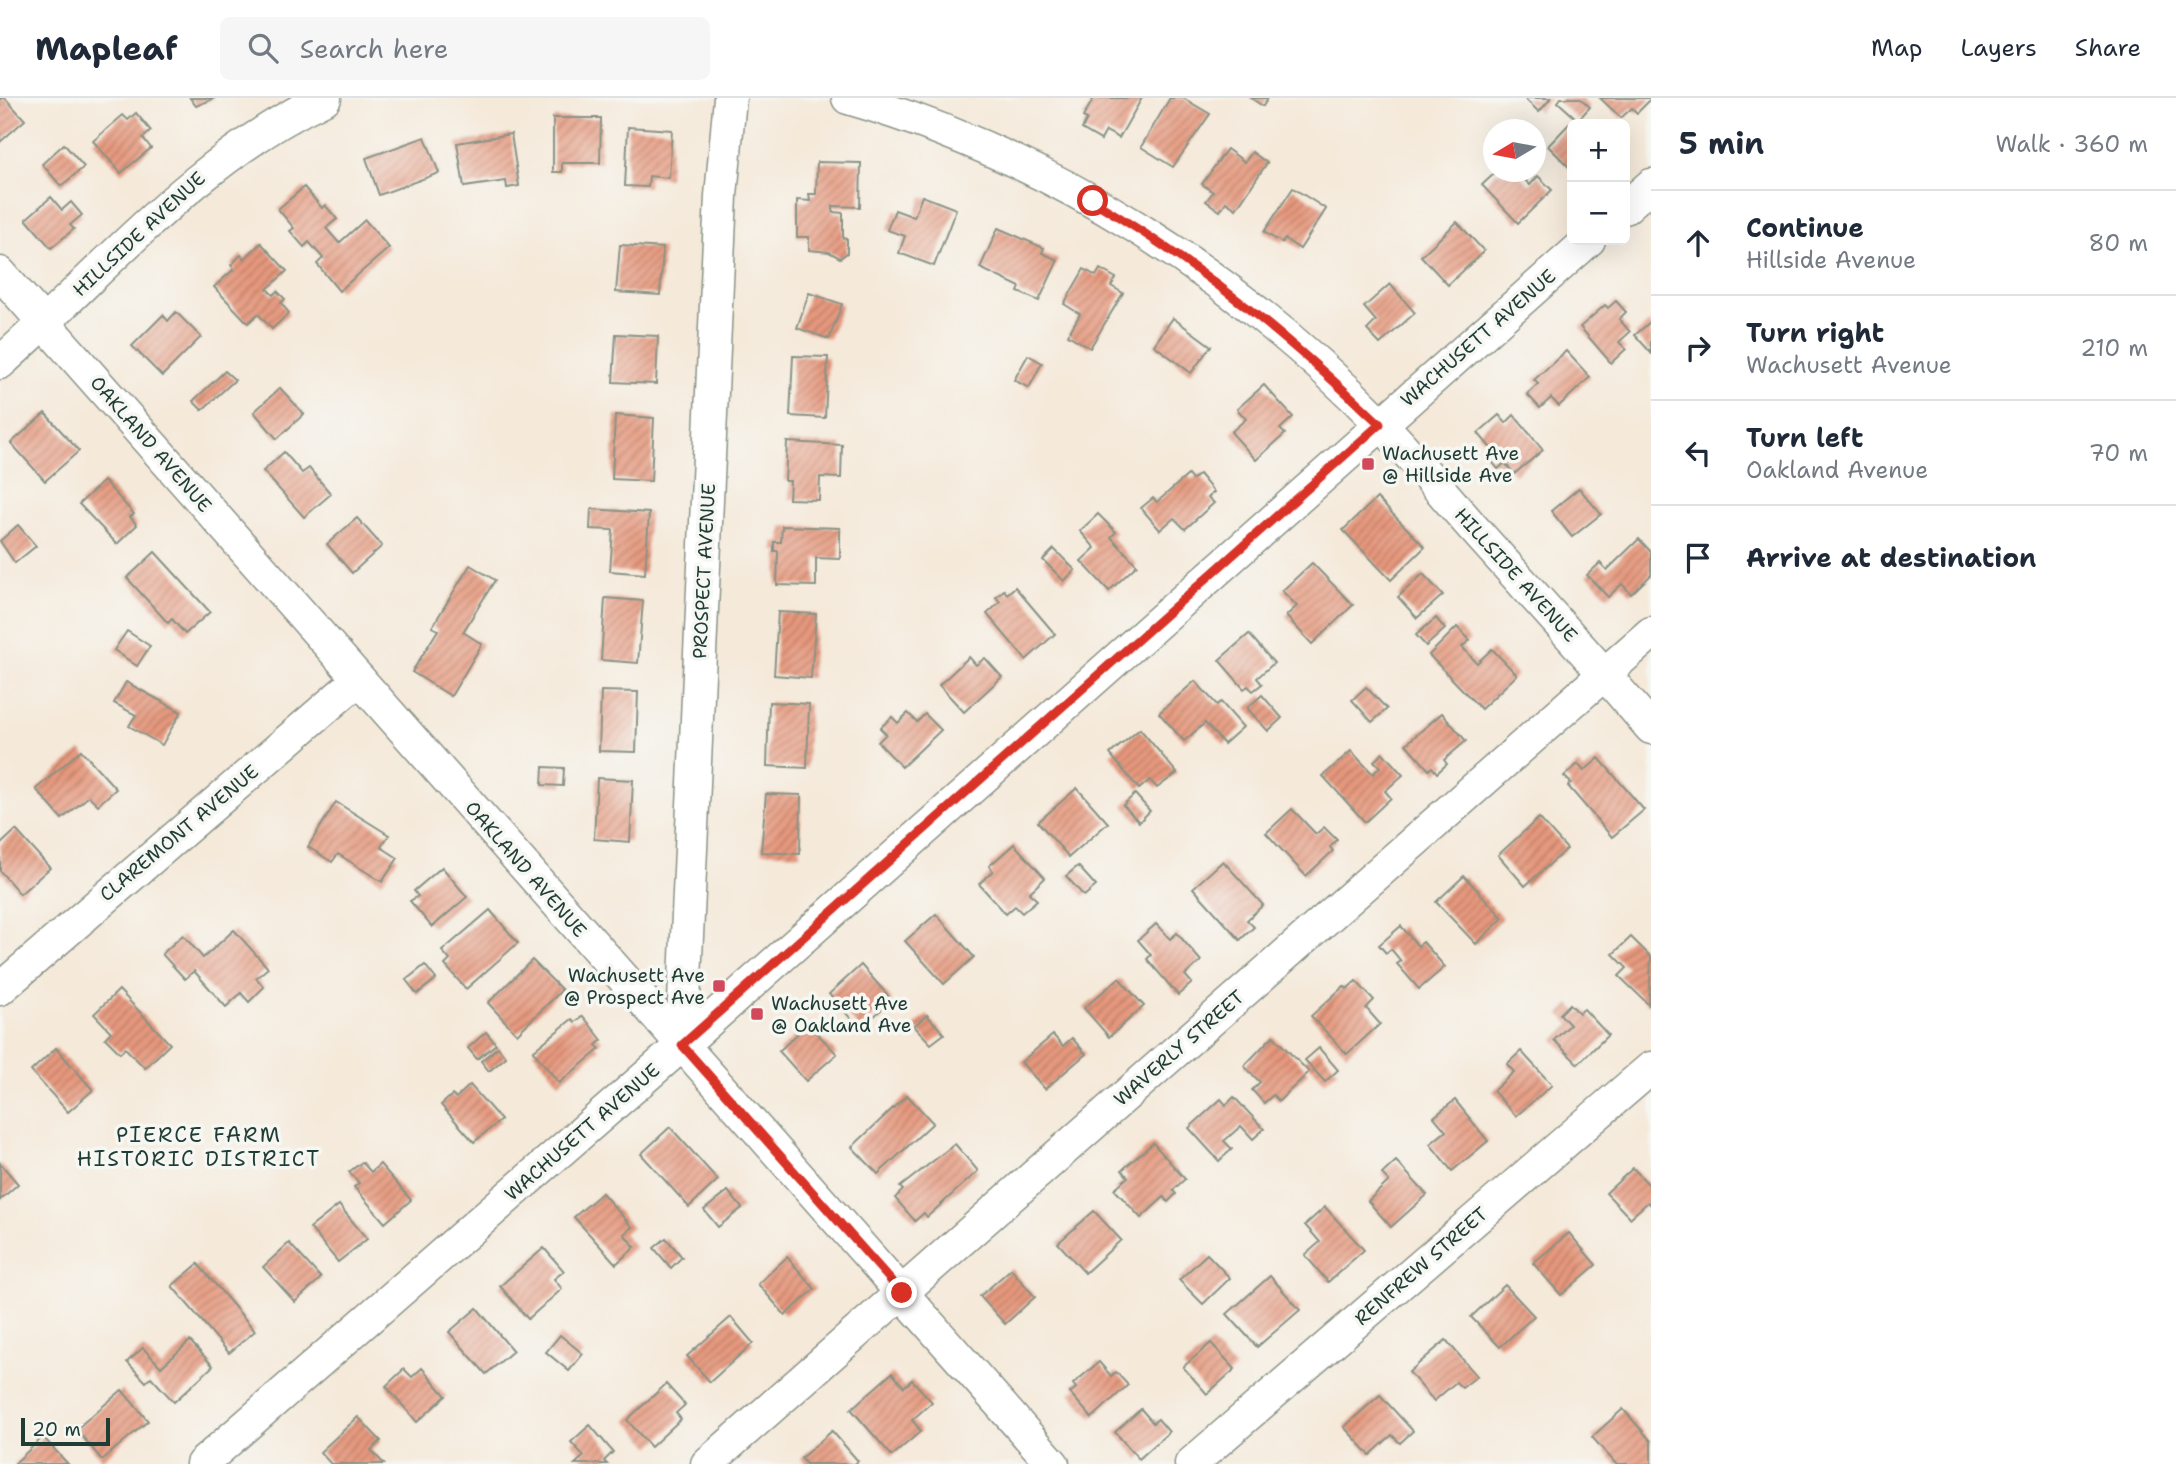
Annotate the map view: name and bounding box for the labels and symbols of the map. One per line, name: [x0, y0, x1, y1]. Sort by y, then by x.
north arrow: [1483, 119, 1546, 182]
street label: HILLSIDE AVENUE: [67, 166, 211, 302]
route start: [1077, 185, 1108, 216]
street label: WACHUSETT AVENUE: [1395, 264, 1561, 412]
street label: OAKLAND AVENUE: [85, 371, 217, 518]
place label: Wachusett Ave @ Hillside Ave: [1382, 441, 1519, 488]
marker: Wachusett Ave @ Hillside Ave: [1360, 456, 1376, 472]
street label: PROSPECT AVENUE: [687, 482, 721, 659]
street label: HILLSIDE AVENUE: [1449, 503, 1583, 648]
street label: CLAREMONT AVENUE: [94, 759, 264, 907]
street label: OAKLAND AVENUE: [460, 796, 592, 943]
place label: Wachusett Ave @ Prospect Ave: [564, 963, 705, 1010]
marker: Wachusett Ave @ Prospect Ave: [711, 978, 727, 994]
street label: WAVERLY STREET: [1109, 984, 1250, 1111]
place label: Wachusett Ave @ Oakland Ave: [771, 991, 912, 1038]
marker: Wachusett Ave @ Oakland Ave: [749, 1006, 765, 1022]
street label: WACHUSETT AVENUE: [499, 1058, 665, 1206]
district label: PIERCE FARM HISTORIC DISTRICT: [77, 1121, 321, 1173]
street label: RENFREW STREET: [1349, 1201, 1493, 1331]
route end: [886, 1277, 917, 1308]
scale bar: [21, 1415, 110, 1447]

